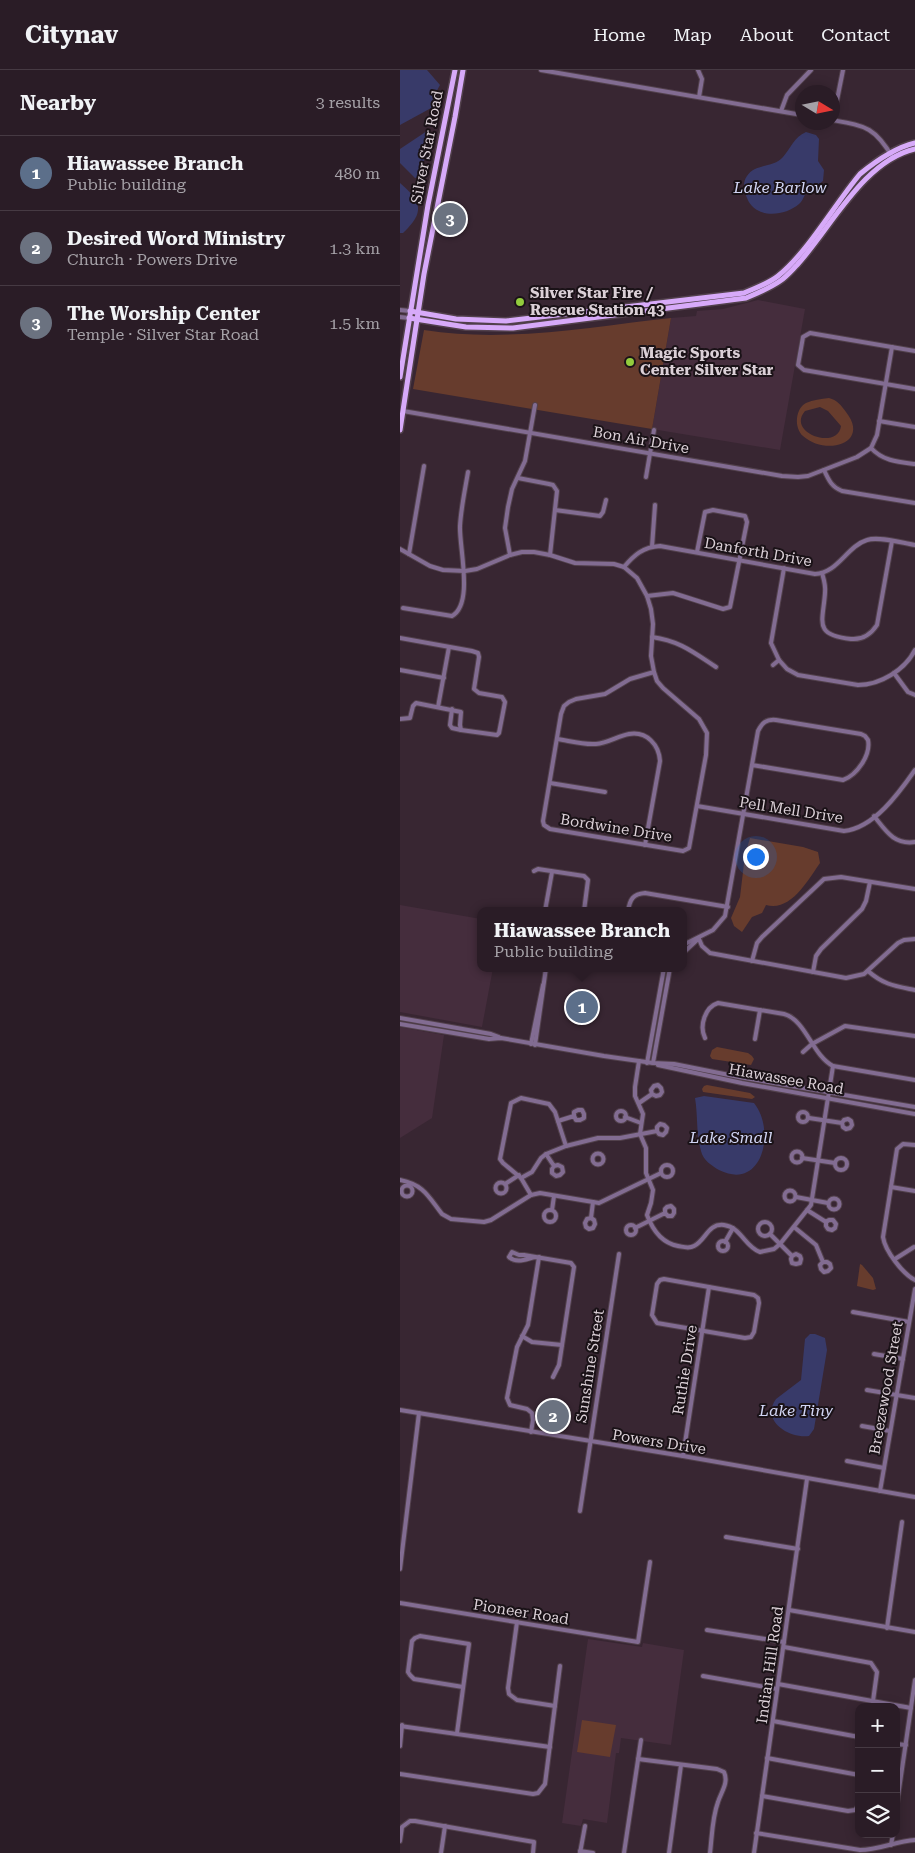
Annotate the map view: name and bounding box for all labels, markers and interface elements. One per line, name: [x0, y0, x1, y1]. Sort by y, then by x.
text: Citynav: [25, 21, 118, 49]
text: Home: [593, 24, 645, 45]
text: Map: [673, 24, 712, 45]
text: About: [740, 24, 793, 45]
text: Contact: [821, 24, 890, 45]
north arrow: [795, 85, 840, 130]
street label: Silver Star Road: [407, 88, 447, 205]
text: Nearby: [20, 91, 96, 115]
text: 3 results: [316, 93, 380, 112]
text: Hiawassee Branch: [67, 152, 243, 175]
text: 1: [32, 164, 40, 183]
text: 480 m: [334, 164, 380, 183]
text: Public building: [67, 175, 186, 194]
water label: Lake Barlow: [732, 178, 827, 197]
pin: 3: [434, 200, 466, 238]
text: Desired Word Ministry: [67, 227, 285, 250]
text: 2: [32, 239, 40, 258]
text: 1.3 km: [329, 239, 380, 258]
text: Church · Powers Drive: [67, 250, 238, 269]
place label: Silver Star Fire / Rescue Station 43: [530, 284, 665, 319]
marker: Silver Star Fire / Rescue Station 43: [514, 296, 526, 308]
text: The Worship Center: [67, 302, 260, 325]
text: 3: [32, 314, 40, 333]
text: 1.5 km: [329, 314, 380, 333]
text: Temple · Silver Star Road: [67, 325, 259, 344]
place label: Magic Sports Center Silver Star: [640, 344, 774, 379]
marker: Magic Sports Center Silver Star: [624, 356, 636, 368]
street label: Bon Air Drive: [592, 423, 690, 457]
street label: Danforth Drive: [703, 534, 813, 570]
street label: Pell Mell Drive: [738, 793, 844, 827]
street label: Bordwine Drive: [559, 810, 673, 846]
your location: [743, 844, 769, 870]
popup: [477, 907, 687, 972]
text: Hiawassee Branch: [494, 919, 670, 942]
text: Public building: [494, 942, 613, 961]
pin: 1: [566, 988, 598, 1026]
street label: Hiawassee Road: [727, 1060, 845, 1098]
water label: Lake Small: [688, 1128, 773, 1147]
street label: Sunshine Street: [572, 1308, 608, 1424]
street label: Breezewood Street: [865, 1320, 907, 1456]
street label: Ruthie Drive: [669, 1324, 701, 1416]
pin: 2: [537, 1397, 569, 1435]
water label: Lake Tiny: [758, 1401, 834, 1420]
street label: Powers Drive: [611, 1426, 707, 1458]
street label: Pioneer Road: [472, 1596, 571, 1629]
street label: Indian Hill Road: [753, 1605, 787, 1725]
map controls: [855, 1703, 900, 1838]
button: +: [855, 1703, 900, 1748]
button: −: [855, 1748, 900, 1793]
button: layers: [855, 1793, 900, 1838]

